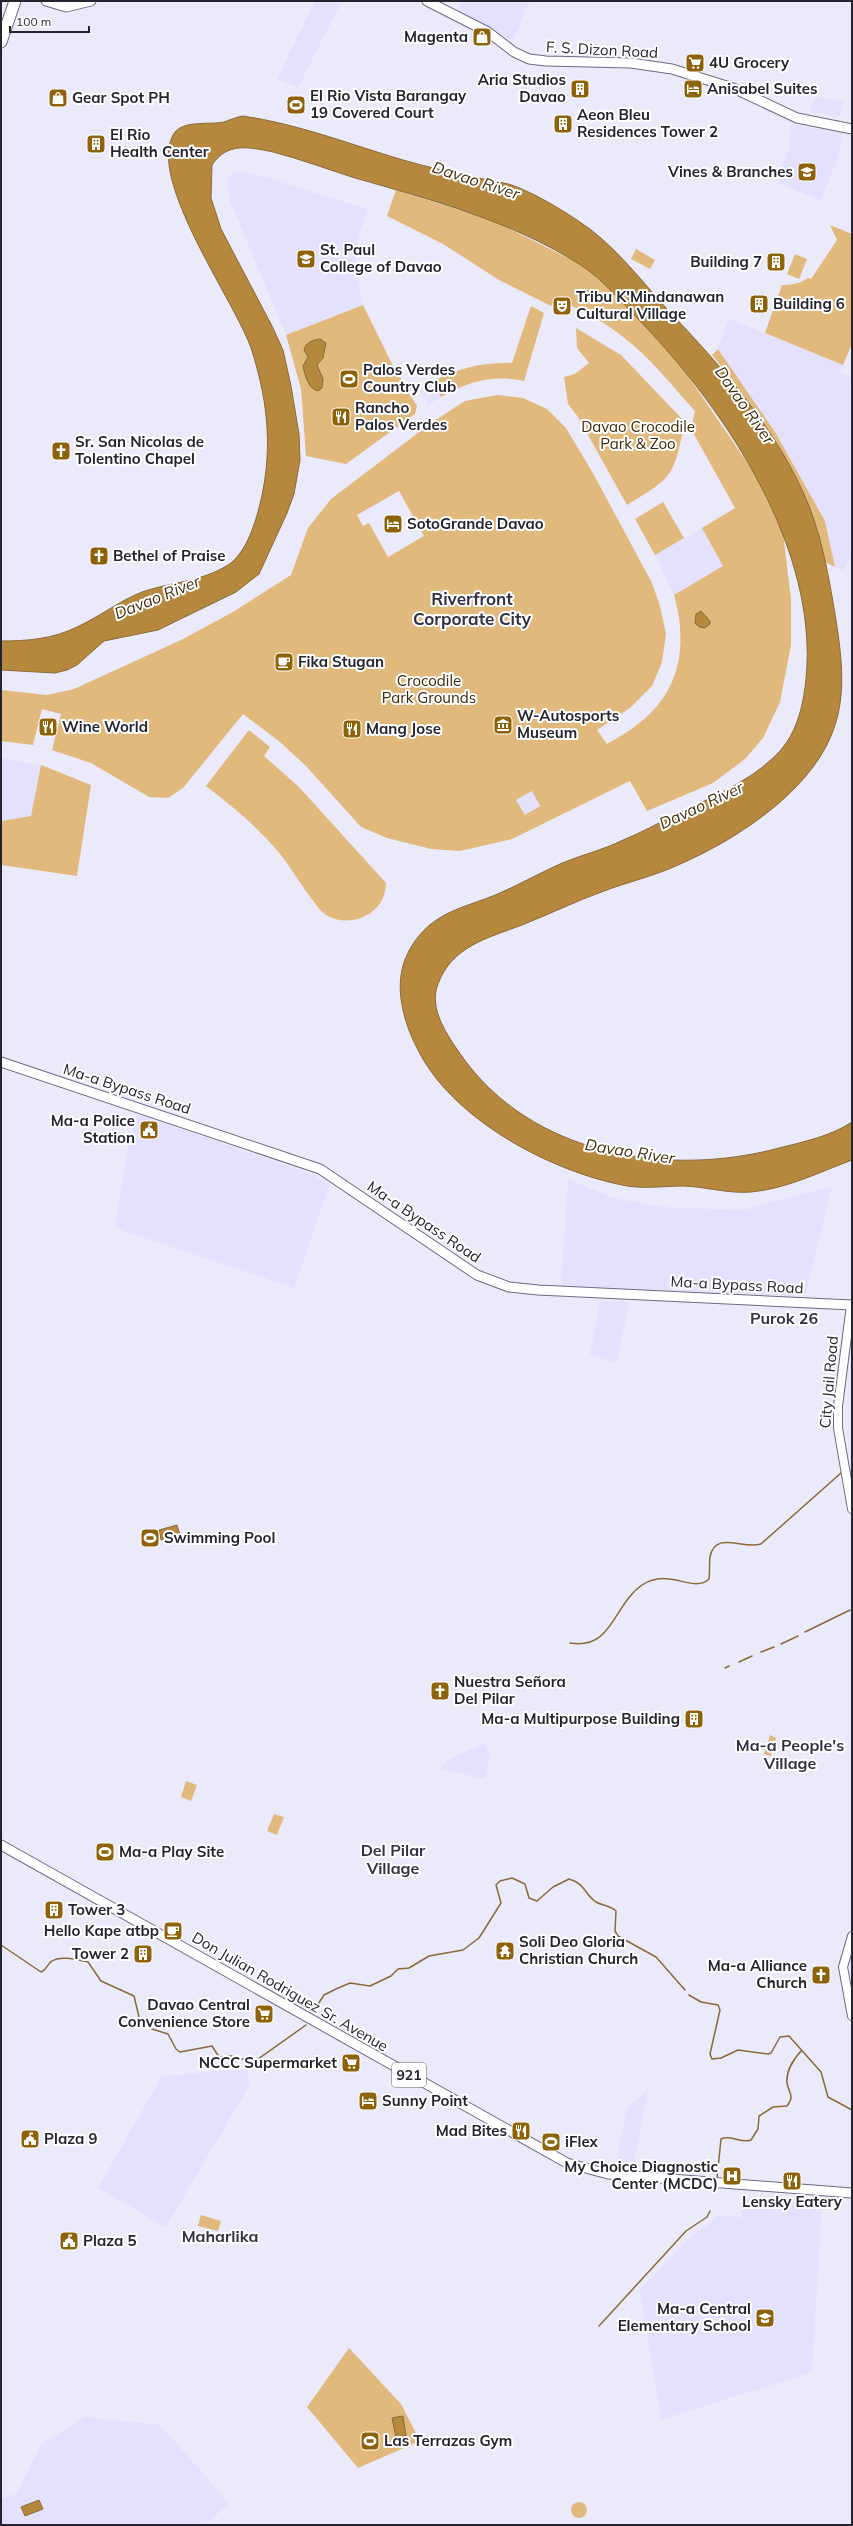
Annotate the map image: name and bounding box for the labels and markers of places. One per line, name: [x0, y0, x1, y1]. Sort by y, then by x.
shop icon: Magenta: [471, 26, 493, 48]
place label: Magenta: [404, 27, 468, 46]
supermarket icon: 4U Grocery: [684, 52, 706, 74]
place label: 4U Grocery: [709, 53, 790, 72]
place label: Aria Studios Davao: [478, 70, 566, 106]
building icon: Aria Studios Davao: [569, 78, 591, 100]
hotel icon: Anisabel Suites: [682, 78, 704, 100]
place label: Anisabel Suites: [707, 79, 817, 98]
place label: El Rio Vista Barangay 19 Covered Court: [310, 86, 467, 122]
shop icon: Gear Spot PH: [47, 87, 69, 109]
place label: Gear Spot PH: [72, 88, 170, 107]
sports icon: El Rio Vista Barangay 19 Covered Court: [285, 94, 307, 116]
place label: Aeon Bleu Residences Tower 2: [577, 105, 718, 141]
building icon: Aeon Bleu Residences Tower 2: [552, 113, 574, 135]
place label: El Rio Health Center: [110, 125, 209, 161]
building icon: El Rio Health Center: [85, 133, 107, 155]
school or university icon: Vines & Branches: [796, 161, 818, 183]
place label: Vines & Branches: [667, 162, 793, 181]
place label: St. Paul College of Davao: [320, 240, 442, 276]
school or university icon: St. Paul College of Davao: [295, 248, 317, 270]
building icon: Building 7: [765, 251, 787, 273]
place label: Building 7: [690, 252, 762, 271]
place label: Tribu K'Mindanawan Cultural Village: [576, 287, 724, 323]
building icon: Building 6: [748, 293, 770, 315]
place label: Building 6: [773, 294, 845, 313]
theatre icon: Tribu K'Mindanawan Cultural Village: [551, 295, 573, 317]
place label: Palos Verdes Country Club: [363, 360, 456, 396]
sports icon: Palos Verdes Country Club: [338, 368, 360, 390]
place label: Rancho Palos Verdes: [355, 398, 447, 434]
restaurant icon: Rancho Palos Verdes: [330, 406, 352, 428]
place label: Sr. San Nicolas de Tolentino Chapel: [75, 432, 204, 468]
church icon: Sr. San Nicolas de Tolentino Chapel: [50, 440, 72, 462]
hotel icon: SotoGrande Davao: [382, 513, 404, 535]
place label: SotoGrande Davao: [407, 514, 544, 533]
church icon: Bethel of Praise: [88, 545, 110, 567]
place label: Bethel of Praise: [113, 546, 226, 565]
cafe icon: Fika Stugan: [273, 651, 295, 673]
place label: Fika Stugan: [298, 652, 384, 671]
place label: W-Autosports Museum: [517, 706, 619, 742]
museum icon: W-Autosports Museum: [492, 714, 514, 736]
restaurant icon: Wine World: [37, 716, 59, 738]
place label: Wine World: [62, 717, 148, 736]
restaurant icon: Mang Jose: [341, 718, 363, 740]
place label: Mang Jose: [366, 719, 441, 738]
place label: Ma-a Police Station: [51, 1111, 135, 1147]
public building icon: Ma-a Police Station: [138, 1119, 160, 1141]
sports icon: Swimming Pool: [139, 1527, 161, 1549]
place label: Swimming Pool: [164, 1528, 275, 1547]
place label: Nuestra Señora Del Pilar: [454, 1672, 566, 1708]
church icon: Nuestra Señora Del Pilar: [429, 1680, 451, 1702]
building icon: Ma-a Multipurpose Building: [683, 1708, 705, 1730]
place label: Ma-a Multipurpose Building: [481, 1709, 680, 1728]
sports icon: Ma-a Play Site: [94, 1841, 116, 1863]
place label: Ma-a Play Site: [119, 1842, 224, 1861]
building icon: Tower 3: [43, 1899, 65, 1921]
place label: Tower 3: [68, 1900, 125, 1919]
cafe icon: Hello Kape atbp: [162, 1920, 184, 1942]
place label: Hello Kape atbp: [44, 1921, 159, 1940]
place label: Soli Deo Gloria Christian Church: [519, 1932, 638, 1968]
temple icon: Soli Deo Gloria Christian Church: [494, 1940, 516, 1962]
building icon: Tower 2: [132, 1943, 154, 1965]
place label: Tower 2: [72, 1944, 129, 1963]
place label: Ma-a Alliance Church: [708, 1956, 807, 1992]
church icon: Ma-a Alliance Church: [810, 1964, 832, 1986]
place label: Davao Central Convenience Store: [118, 1995, 250, 2031]
supermarket icon: Davao Central Convenience Store: [253, 2003, 275, 2025]
supermarket icon: NCCC Supermarket: [340, 2052, 362, 2074]
place label: NCCC Supermarket: [199, 2053, 337, 2072]
hotel icon: Sunny Point: [357, 2090, 379, 2112]
place label: Sunny Point: [382, 2091, 468, 2110]
restaurant icon: Mad Bites: [510, 2120, 532, 2142]
place label: Mad Bites: [436, 2121, 507, 2140]
public building icon: Plaza 9: [19, 2128, 41, 2150]
place label: Plaza 9: [44, 2129, 97, 2148]
sports icon: iFlex: [540, 2131, 562, 2153]
place label: iFlex: [565, 2132, 599, 2151]
place label: My Choice Diagnostic Center (MCDC): [564, 2157, 718, 2193]
hospital icon: My Choice Diagnostic Center (MCDC): [721, 2165, 743, 2187]
restaurant icon: Lensky Eatery: [781, 2170, 803, 2192]
place label: Lensky Eatery: [742, 2192, 843, 2211]
public building icon: Plaza 5: [58, 2230, 80, 2252]
place label: Plaza 5: [83, 2231, 136, 2250]
place label: Ma-a Central Elementary School: [618, 2299, 751, 2335]
school or university icon: Ma-a Central Elementary School: [754, 2307, 776, 2329]
sports icon: Las Terrazas Gym: [359, 2430, 381, 2452]
place label: Las Terrazas Gym: [384, 2431, 512, 2450]

